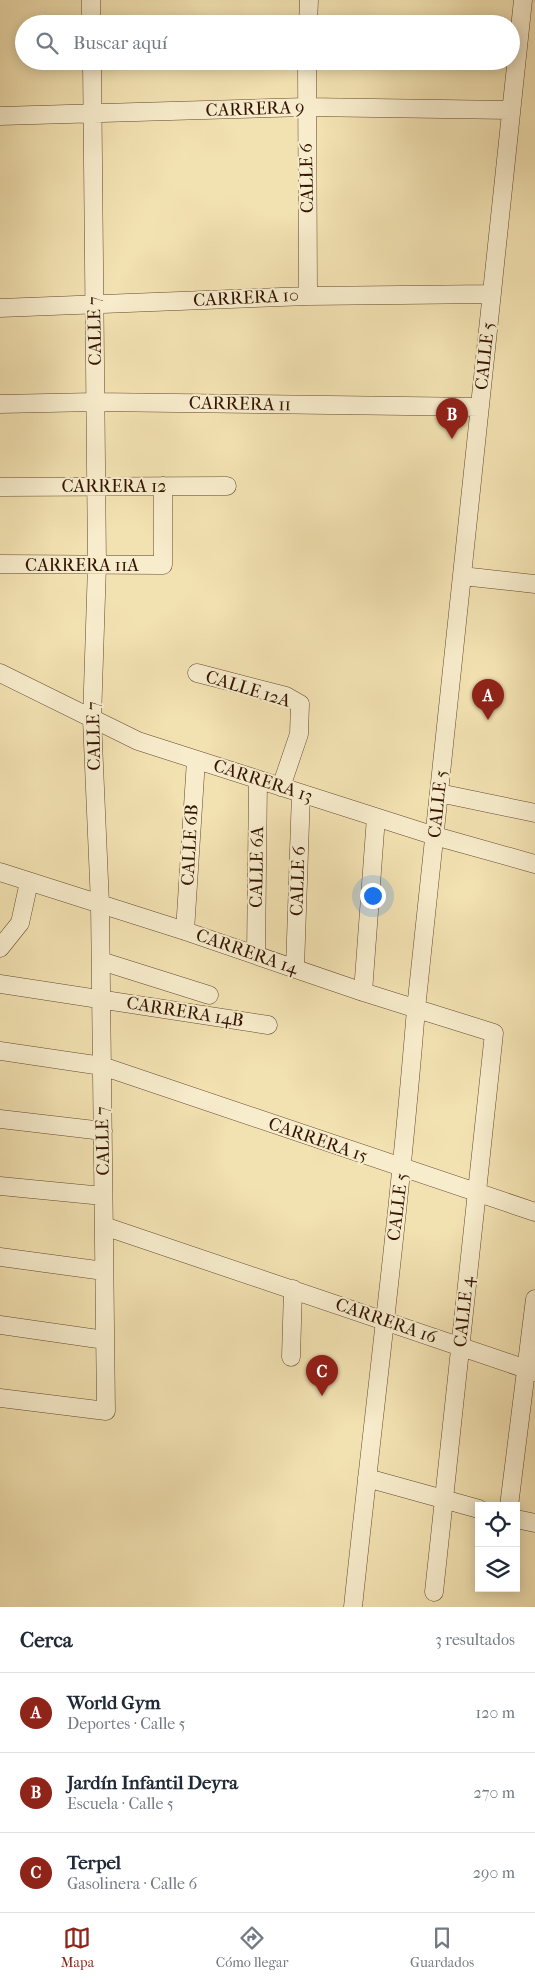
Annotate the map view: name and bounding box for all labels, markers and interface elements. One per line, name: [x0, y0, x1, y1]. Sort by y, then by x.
search box: [15, 15, 520, 70]
icon: search: [33, 29, 61, 57]
text: Buscar aquí: [73, 32, 167, 54]
street label: CARRERA 9: [205, 97, 305, 121]
street label: CALLE 6: [296, 143, 318, 213]
street label: CARRERA 10: [193, 285, 299, 311]
street label: CALLE 7: [84, 296, 106, 366]
street label: CALLE 5: [471, 321, 499, 391]
street label: CARRERA 11: [189, 393, 291, 415]
pin: B: [436, 398, 468, 439]
street label: CARRERA 12: [61, 476, 167, 497]
street label: CARRERA 11A: [25, 555, 139, 576]
street label: CALLE 12A: [203, 666, 293, 712]
pin: A: [472, 679, 504, 720]
street label: CALLE 7: [83, 701, 105, 771]
street label: CARRERA 13: [211, 755, 315, 807]
street label: CALLE 5: [424, 769, 452, 839]
street label: CALLE 6B: [177, 804, 203, 886]
street label: CALLE 6A: [246, 826, 268, 908]
street label: CALLE 6: [286, 845, 310, 916]
your location: [360, 883, 386, 909]
street label: CARRERA 14: [193, 925, 301, 979]
street label: CARRERA 14B: [125, 992, 245, 1032]
street label: CALLE 7: [92, 1106, 114, 1176]
street label: CARRERA 15: [266, 1113, 371, 1167]
street label: CALLE 5: [383, 1172, 413, 1242]
street label: CALLE 4: [450, 1275, 478, 1348]
street label: CARRERA 16: [333, 1294, 440, 1348]
pin: C: [306, 1355, 338, 1396]
map controls: [475, 1502, 520, 1592]
button: locate: [475, 1502, 520, 1547]
button: layers: [475, 1547, 520, 1592]
text: Cerca: [20, 1628, 72, 1652]
text: 3 resultados: [435, 1630, 515, 1649]
text: World Gym: [67, 1692, 161, 1714]
text: A: [31, 1703, 41, 1722]
text: 120 m: [476, 1703, 515, 1722]
text: Deportes · Calle 5: [67, 1714, 185, 1733]
text: Jardín Infantil Deyra: [67, 1772, 238, 1794]
text: B: [31, 1783, 41, 1802]
text: 270 m: [474, 1783, 515, 1802]
text: Escuela · Calle 5: [67, 1794, 174, 1813]
text: Terpel: [67, 1852, 121, 1874]
text: C: [31, 1863, 41, 1882]
text: 290 m: [473, 1863, 515, 1882]
text: Gasolinera · Calle 6: [67, 1874, 197, 1893]
tab: Mapa: [61, 1924, 94, 1971]
tab: Cómo llegar: [216, 1924, 288, 1971]
tab: Guardados: [410, 1924, 474, 1971]

